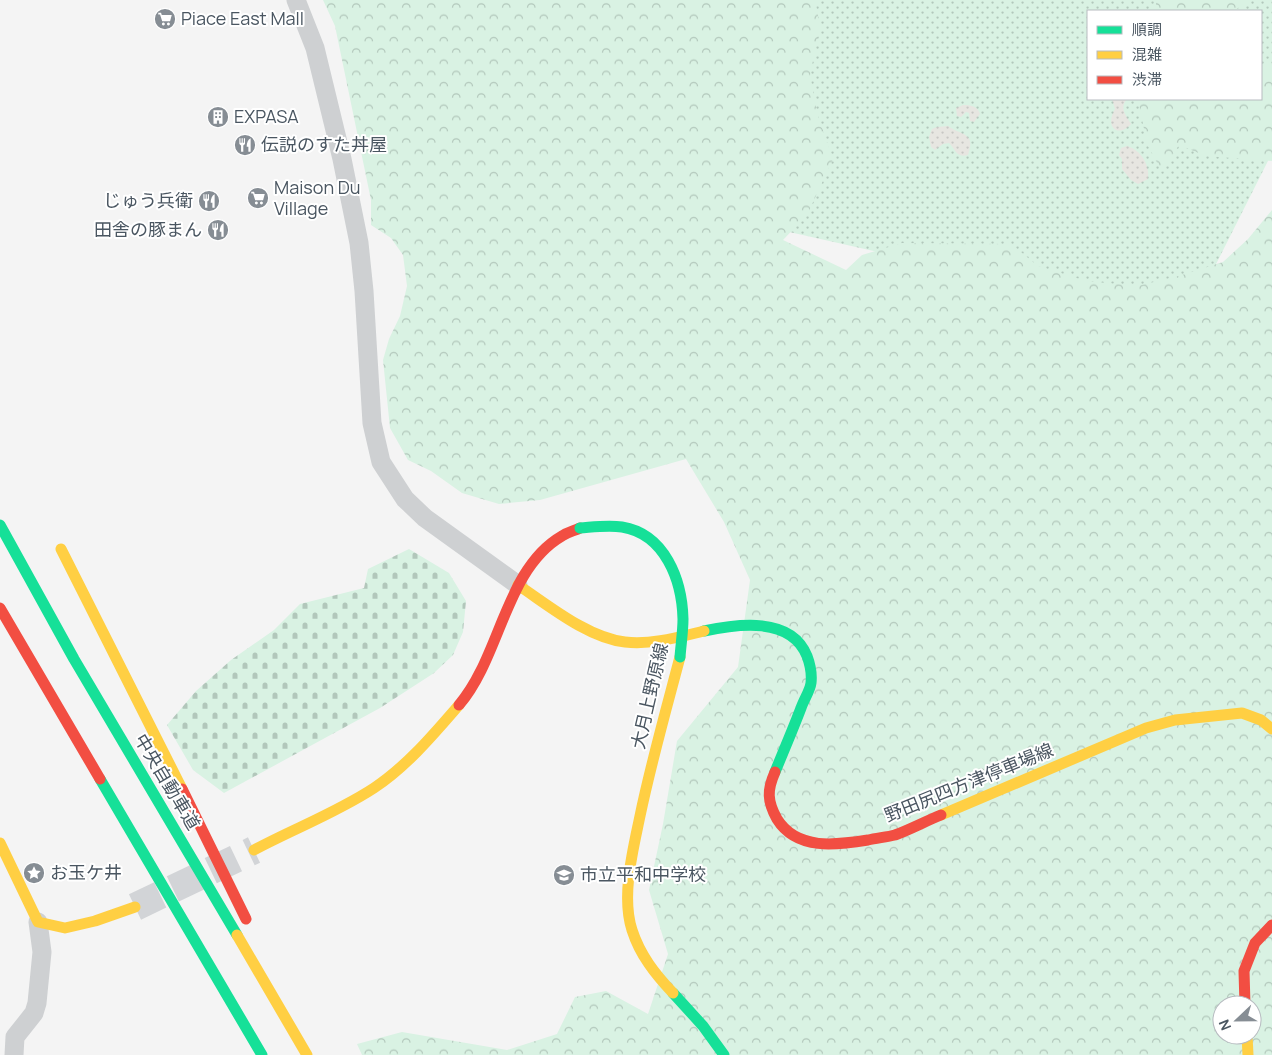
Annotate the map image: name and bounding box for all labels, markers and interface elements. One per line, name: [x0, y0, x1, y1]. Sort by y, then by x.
place label: Piace East Mall: [181, 6, 304, 30]
supermarket icon: Piace East Mall: [153, 7, 177, 31]
legend: [1087, 10, 1262, 100]
text: 順調: [1132, 19, 1162, 40]
text: 混雑: [1132, 44, 1162, 65]
text: 渋滞: [1132, 69, 1162, 90]
place label: EXPASA: [234, 104, 299, 128]
building icon: EXPASA: [206, 105, 230, 129]
place label: 伝説のすた丼屋: [261, 132, 387, 156]
restaurant icon: 伝説のすた丼屋: [233, 133, 257, 157]
place label: Maison Du Village: [274, 175, 361, 220]
supermarket icon: Maison Du Village: [246, 186, 270, 210]
place label: じゅう兵衛: [103, 188, 193, 212]
restaurant icon: じゅう兵衛: [197, 189, 221, 213]
place label: 田舎の豚まん: [94, 217, 202, 241]
restaurant icon: 田舎の豚まん: [206, 218, 230, 242]
street label: 大月上野原線: [625, 640, 673, 751]
street label: 中央自動車道: [130, 729, 206, 834]
street label: 野田尻四方津停車場線: [881, 737, 1057, 827]
place label: お玉ケ井: [50, 860, 122, 884]
place icon: お玉ケ井: [22, 861, 46, 885]
place label: 市立平和中学校: [580, 862, 706, 886]
school or university icon: 市立平和中学校: [552, 863, 576, 887]
north arrow: [1212, 995, 1262, 1045]
text: N: [1214, 1017, 1235, 1033]

